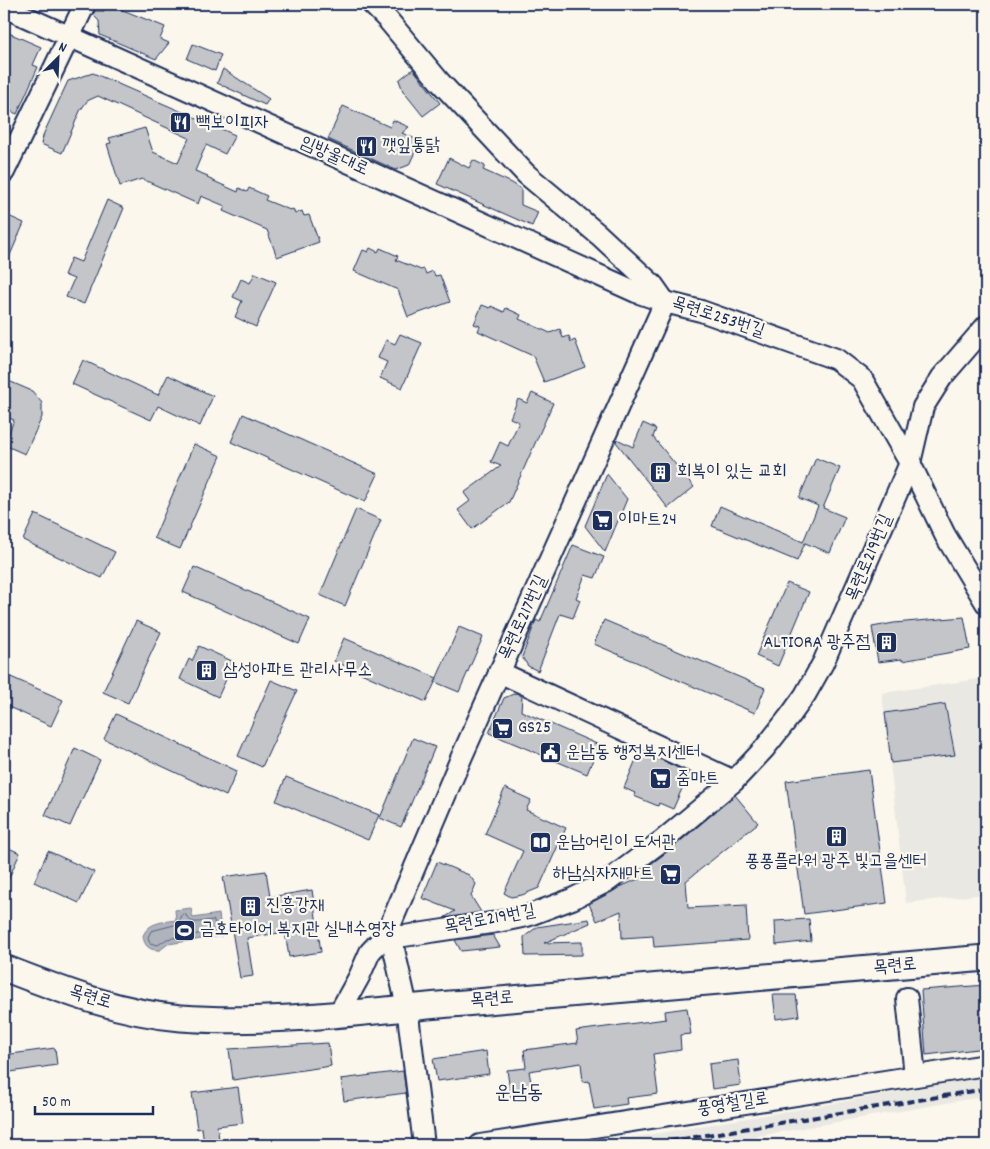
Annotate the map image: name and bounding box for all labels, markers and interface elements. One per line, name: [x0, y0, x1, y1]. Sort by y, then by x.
north arrow: [32, 32, 82, 82]
text: N: [55, 37, 70, 59]
restaurant icon: 빽보이피자: [168, 111, 192, 135]
place label: 빽보이피자: [196, 111, 269, 136]
street label: 임방울대로: [296, 131, 372, 183]
restaurant icon: 깻잎통닭: [354, 134, 378, 158]
place label: 깻잎통닭: [382, 134, 440, 159]
street label: 목련로253번길: [668, 291, 768, 345]
building icon: 회복이 있는 교회: [649, 460, 673, 484]
place label: 회복이 있는 교회: [677, 460, 787, 485]
supermarket icon: 이마트24: [590, 508, 614, 532]
place label: 이마트24: [618, 508, 677, 533]
street label: 목련로219번길: [840, 510, 900, 605]
street label: 목련로217번길: [493, 571, 555, 665]
place label: ALTIORA 광주점: [764, 631, 871, 656]
building icon: ALTIORA 광주점: [874, 631, 898, 655]
building icon: 삼성아파트 관리사무소: [195, 659, 219, 683]
place label: 삼성아파트 관리사무소: [223, 659, 372, 684]
supermarket icon: GS25: [490, 716, 514, 740]
place label: GS25: [518, 716, 551, 741]
public building icon: 운남동 행정복지센터: [538, 741, 562, 765]
place label: 운남동 행정복지센터: [566, 741, 700, 766]
supermarket icon: 줌마트: [648, 767, 672, 791]
place label: 줌마트: [676, 767, 719, 792]
building icon: 퐁퐁플라워 광주 빛고을센터: [824, 825, 848, 849]
library icon: 운남어린이 도서관: [528, 831, 552, 855]
place label: 운남어린이 도서관: [556, 831, 676, 856]
place label: 퐁퐁플라워 광주 빛고을센터: [745, 850, 927, 875]
place label: 하남식자재마트: [553, 862, 654, 887]
supermarket icon: 하남식자재마트: [658, 862, 682, 886]
building icon: 진흥강재: [238, 894, 262, 918]
place label: 진흥강재: [266, 894, 324, 919]
street label: 목련로219번길: [442, 899, 538, 941]
sports icon: 금호타이어 복지관 실내수영장: [172, 918, 196, 942]
place label: 금호타이어 복지관 실내수영장: [200, 918, 397, 943]
street label: 목련로: [872, 953, 918, 981]
street label: 목련로: [66, 980, 114, 1016]
street label: 목련로: [469, 986, 515, 1014]
district label: 운남동: [495, 1080, 543, 1108]
scale bar: [35, 1084, 152, 1116]
street label: 풍영철길로: [695, 1087, 771, 1123]
text: 50 m: [42, 1092, 71, 1114]

